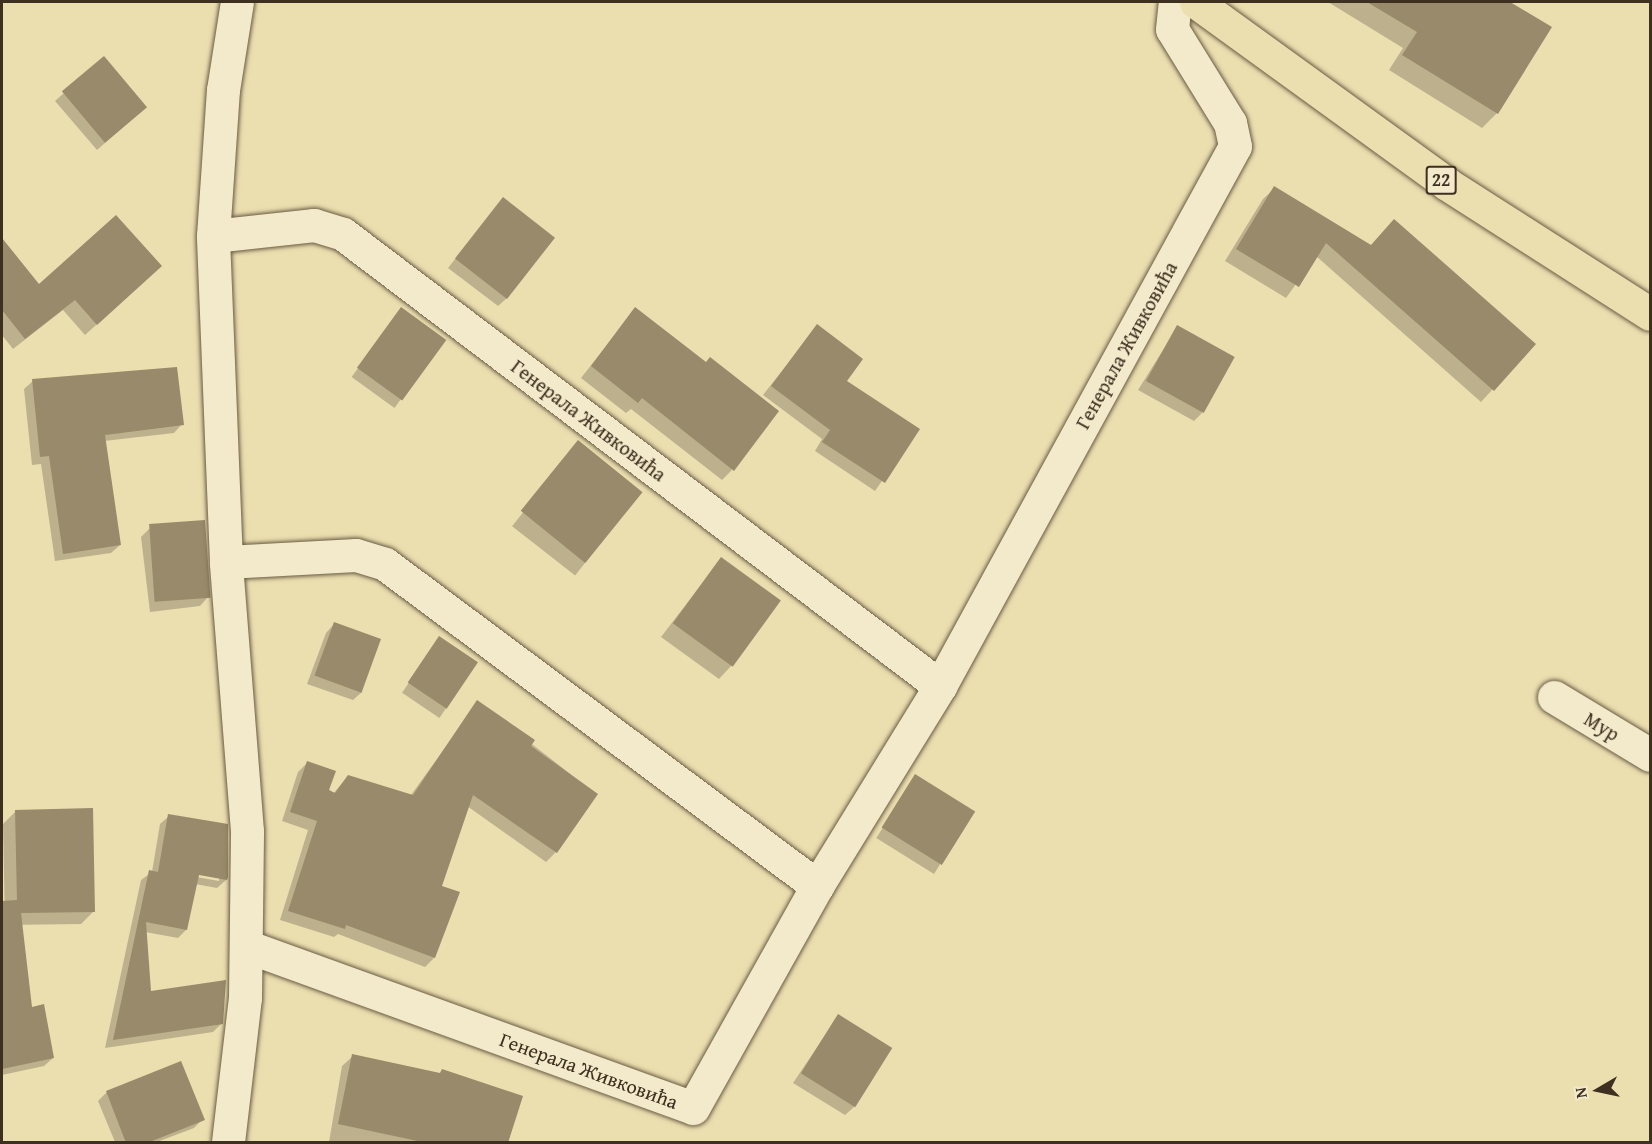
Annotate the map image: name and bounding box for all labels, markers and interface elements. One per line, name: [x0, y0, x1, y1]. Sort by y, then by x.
road number: 22: [1424, 165, 1458, 195]
street label: Генерала Живковића: [1070, 257, 1182, 433]
street label: Генерала Живковића: [507, 354, 671, 486]
street label: Мур: [1580, 706, 1624, 746]
street label: Генерала Живковића: [497, 1027, 681, 1113]
north arrow: [1568, 1060, 1628, 1120]
text: N: [1568, 1086, 1593, 1100]

